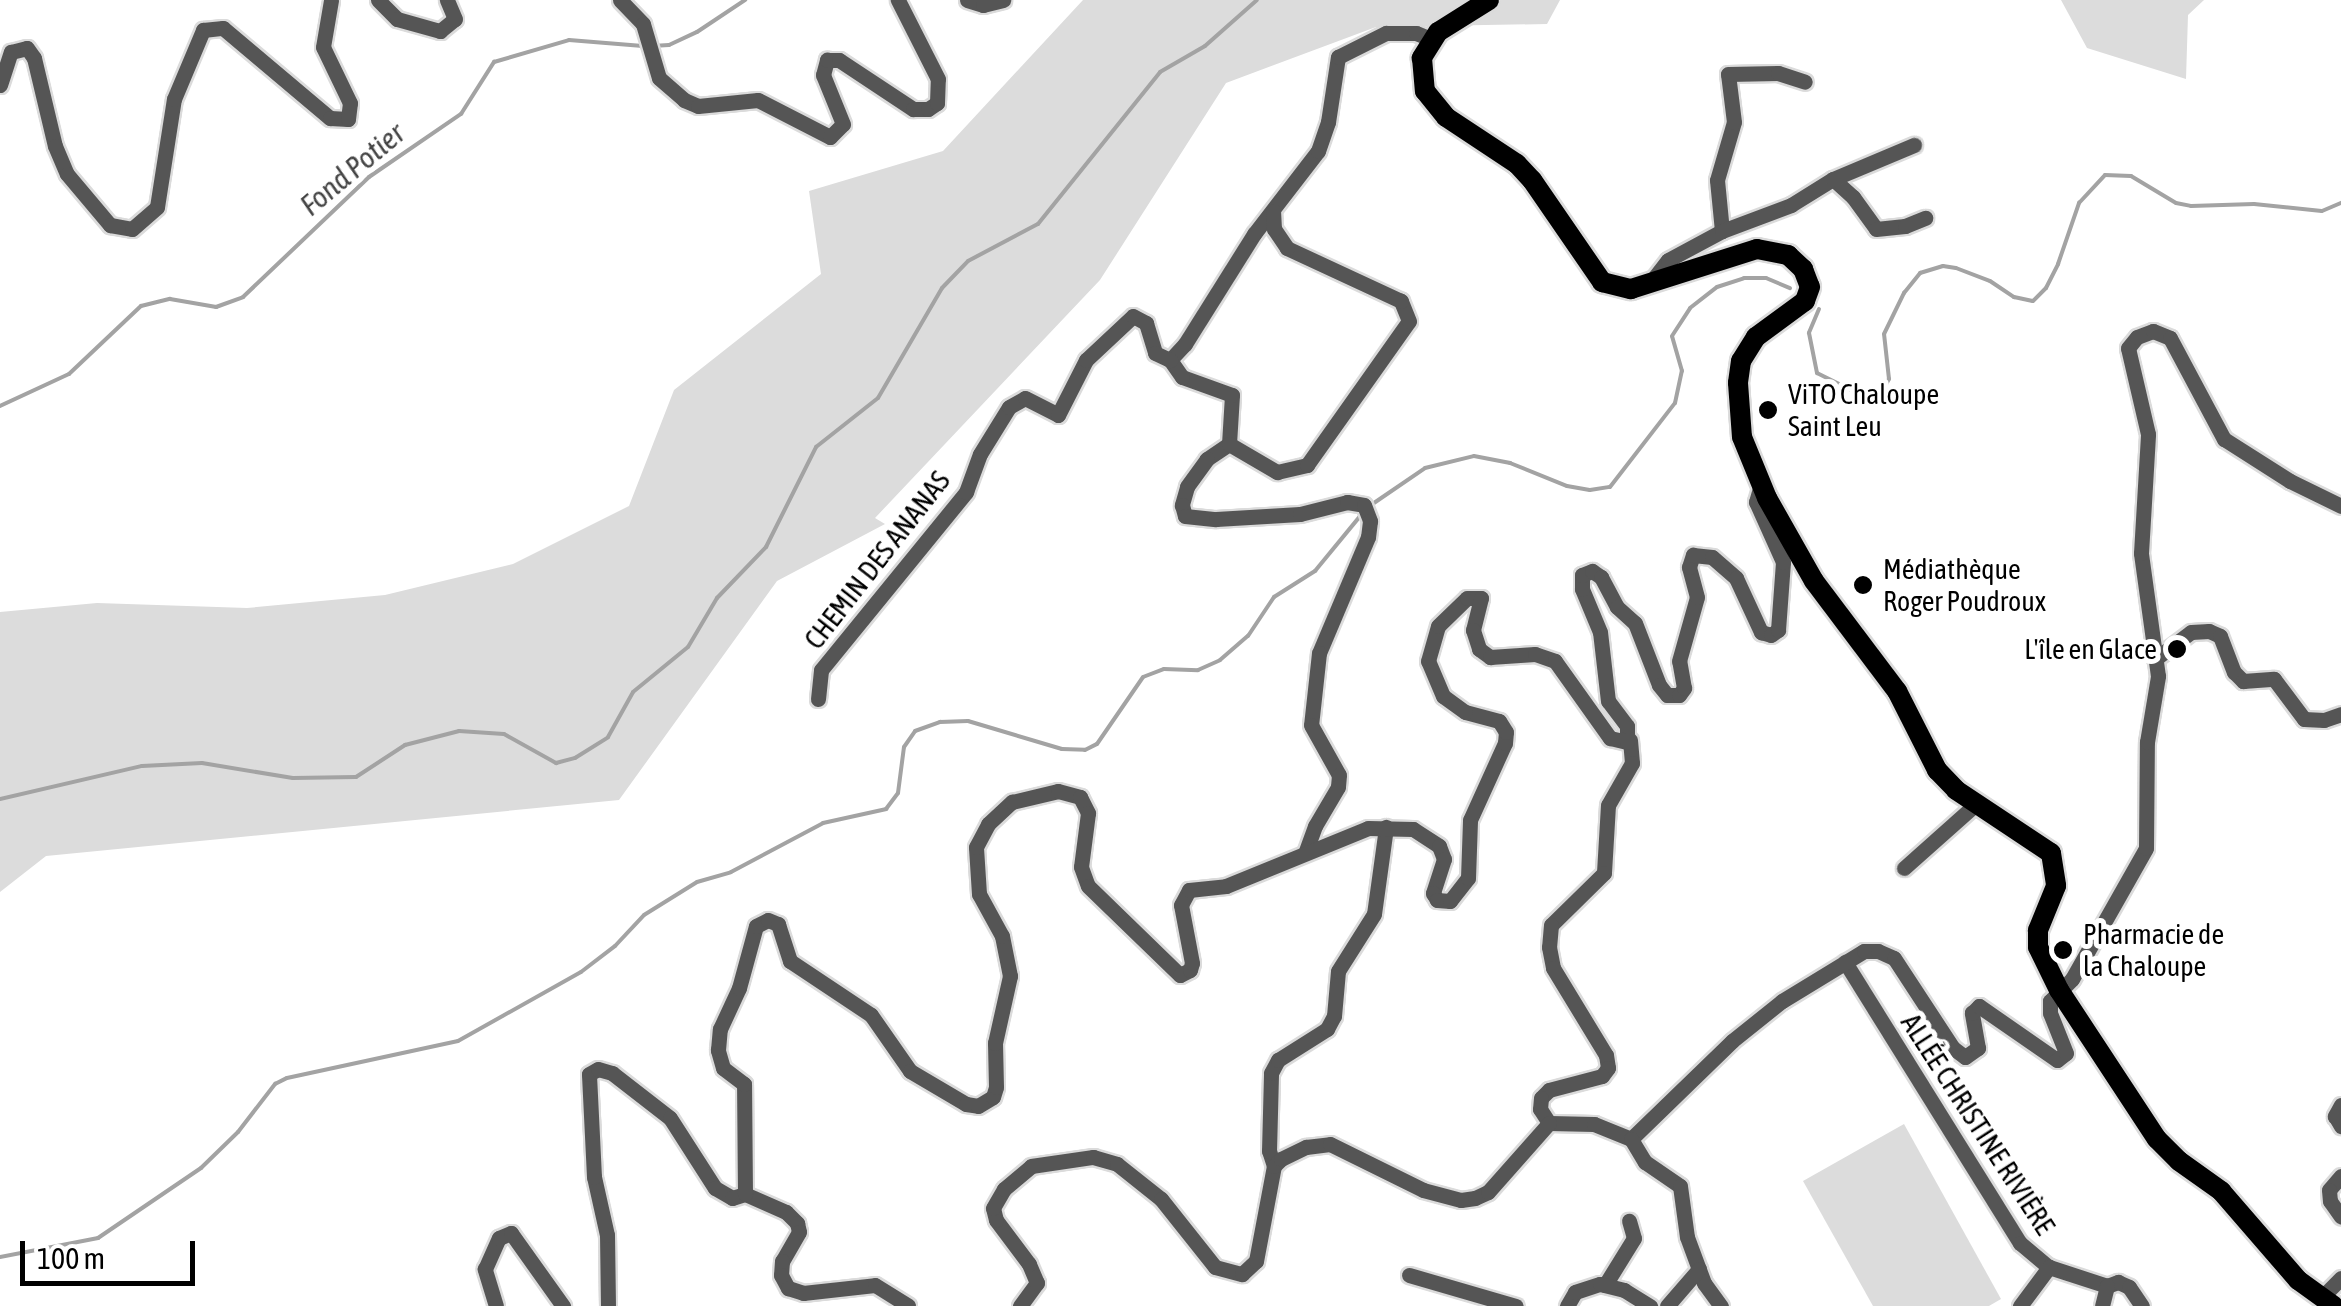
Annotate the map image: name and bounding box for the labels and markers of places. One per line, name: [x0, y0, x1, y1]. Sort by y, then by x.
place label: ViTO Chaloupe Saint Leu: [1788, 377, 1939, 443]
marker: ViTO Chaloupe Saint Leu: [1757, 399, 1779, 421]
place label: Médiathèque Roger Poudroux: [1883, 552, 2046, 618]
marker: Médiathèque Roger Poudroux: [1852, 574, 1874, 596]
place label: L'île en Glace: [2024, 632, 2157, 666]
marker: L'île en Glace: [2166, 638, 2188, 660]
place label: Pharmacie de la Chaloupe: [2083, 917, 2224, 983]
marker: Pharmacie de la Chaloupe: [2052, 939, 2074, 961]

